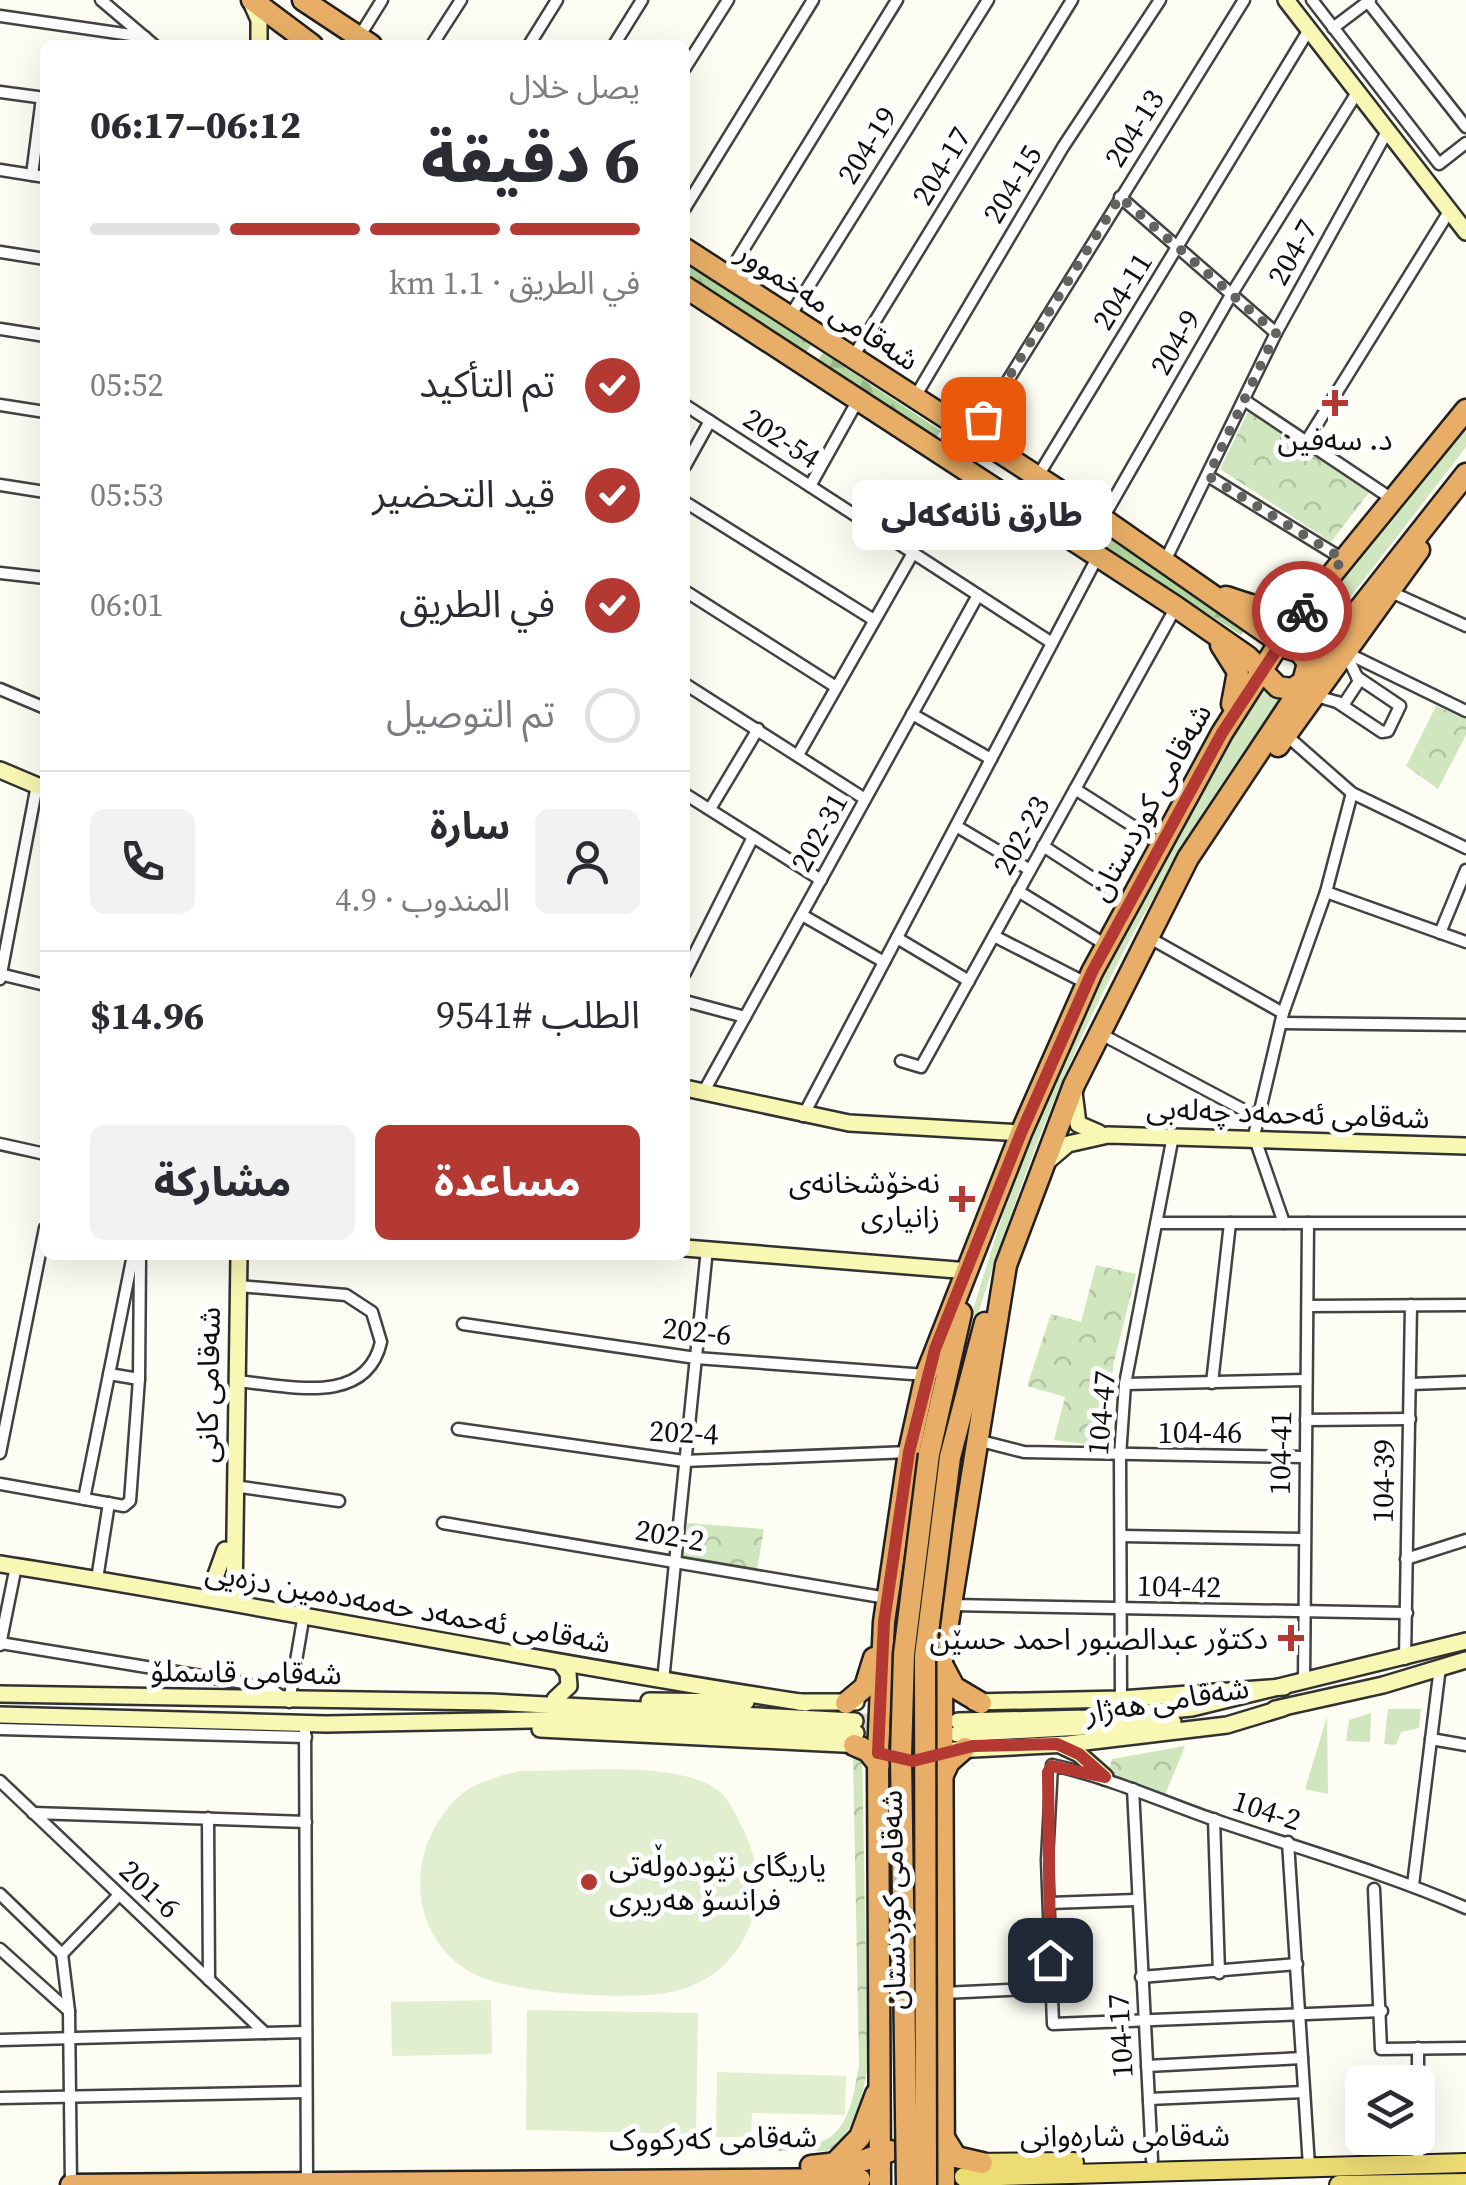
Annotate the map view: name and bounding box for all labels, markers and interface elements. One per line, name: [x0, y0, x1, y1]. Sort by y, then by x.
text: يصل خلال: [509, 65, 640, 109]
street label: 204-13: [1094, 81, 1174, 175]
street label: 204-19: [827, 98, 907, 192]
text: 06:12–06:17: [90, 99, 301, 151]
text: 6 دقيقة: [421, 115, 640, 204]
street label: 204-17: [902, 119, 980, 213]
street label: 204-15: [973, 137, 1051, 231]
street label: 204-7: [1257, 212, 1327, 292]
street label: شەقامی مەخموور: [728, 231, 927, 380]
street label: 204-11: [1082, 244, 1162, 338]
text: في الطريق · 1.1 km: [389, 261, 640, 305]
street label: 204-9: [1140, 302, 1210, 382]
text: تم التأكيد: [419, 358, 555, 410]
icon: check: [585, 358, 640, 413]
text: 05:52: [90, 363, 164, 407]
pin: [941, 377, 1026, 462]
marker: د. سەفین: [1322, 390, 1348, 416]
icon: bag: [956, 392, 1011, 447]
street label: 202-54: [735, 398, 829, 478]
place label: د. سەفین: [1278, 419, 1392, 460]
text: قيد التحضير: [372, 468, 555, 520]
icon: check: [585, 468, 640, 523]
text: 05:53: [90, 473, 164, 517]
callout: طارق نانەکەلی: [853, 479, 1113, 549]
text: طارق نانەکەلی: [881, 493, 1083, 537]
courier: [1252, 561, 1352, 661]
text: في الطريق: [399, 578, 555, 630]
icon: check: [585, 578, 640, 633]
text: 06:01: [90, 583, 164, 627]
icon: bike: [1275, 584, 1330, 639]
text: تم التوصيل: [386, 688, 555, 740]
street label: شەقامی کوردستان: [1079, 696, 1221, 908]
street label: 202-31: [781, 785, 857, 879]
street label: 202-23: [983, 788, 1059, 882]
text: سارة: [430, 800, 510, 852]
button: phone: [90, 809, 195, 914]
button: person: [535, 809, 640, 914]
text: المندوب · 4.9: [335, 878, 510, 922]
text: الطلب #9541: [436, 989, 640, 1041]
text: $14.96: [90, 990, 204, 1042]
street label: شەقامی ئەحمەد چەلەبی: [1146, 1088, 1430, 1138]
button: مشاركة: [90, 1125, 355, 1240]
button: مساعدة: [375, 1125, 640, 1240]
place label: نەخۆشخانەی زانیاری: [789, 1162, 940, 1237]
marker: نەخۆشخانەی زانیاری: [949, 1186, 975, 1212]
street label: شەقامی کانی: [186, 1306, 230, 1464]
street label: 202-6: [660, 1307, 734, 1355]
street label: 104-47: [1077, 1369, 1125, 1457]
street label: 202-4: [648, 1410, 720, 1454]
street label: 104-41: [1259, 1410, 1301, 1496]
street label: 104-46: [1158, 1412, 1242, 1453]
street label: 104-39: [1362, 1438, 1404, 1524]
street label: 202-2: [632, 1509, 708, 1561]
street label: شەقامی ئەحمەد حەمەدەمین دزەیی: [202, 1551, 614, 1663]
street label: 104-42: [1136, 1565, 1222, 1607]
place label: دکتۆر عبدالصبور احمد حسێن: [929, 1618, 1268, 1659]
marker: دکتۆر عبدالصبور احمد حسێن: [1278, 1625, 1304, 1651]
street label: شەقامی قاسملۆ: [150, 1650, 342, 1694]
street label: شەقامی هەژار: [1081, 1667, 1252, 1733]
street label: 104-2: [1228, 1780, 1306, 1840]
street label: شەقامی کوردستان: [871, 1790, 915, 2010]
place label: یاریگای نێودەوڵەتی فرانسۆ هەریری: [609, 1844, 826, 1920]
street label: 201-6: [111, 1850, 189, 1928]
marker: یاریگای نێودەوڵەتی فرانسۆ هەریری: [578, 1871, 600, 1893]
pin: [1008, 1918, 1093, 2003]
icon: home: [1023, 1933, 1078, 1988]
street label: 104-17: [1097, 1993, 1143, 2079]
map controls: [1345, 2065, 1435, 2155]
button: layers: [1345, 2065, 1435, 2155]
street label: شەقامی شارەوانی: [1020, 2115, 1230, 2156]
street label: شەقامی کەرکووک: [609, 2116, 817, 2160]

